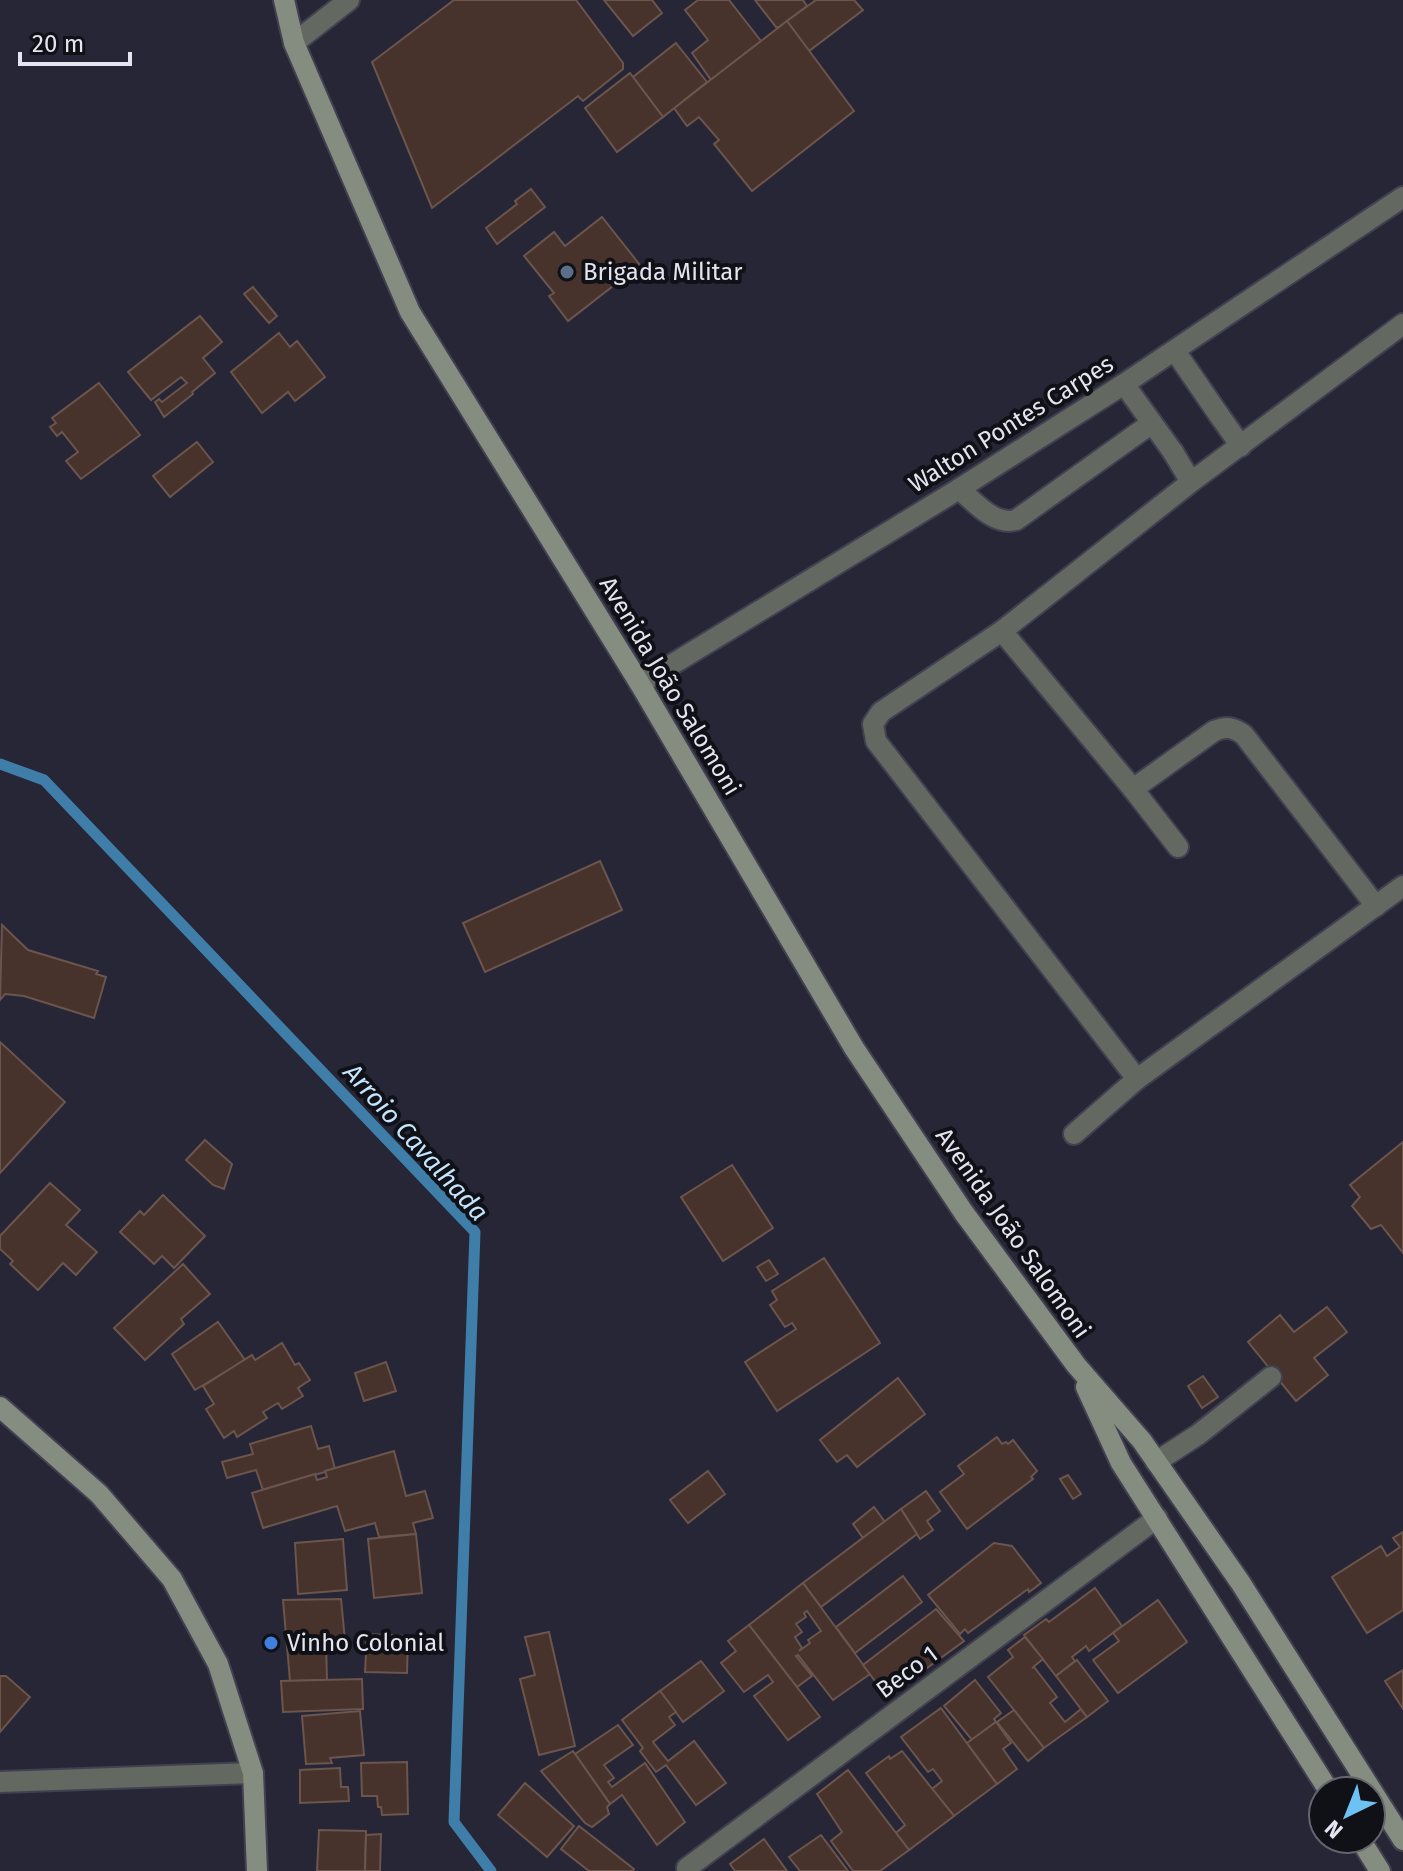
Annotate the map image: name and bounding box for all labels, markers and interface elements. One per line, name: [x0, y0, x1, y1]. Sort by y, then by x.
scale bar: [20, 16, 130, 66]
text: 20 m: [32, 30, 84, 58]
place label: Brigada Militar: [583, 258, 743, 286]
marker: Brigada Militar: [558, 263, 576, 281]
street label: Walton Pontes Carpes: [904, 350, 1118, 498]
street label: Avenida João Salomoni: [594, 572, 746, 800]
water label: Arroio Cavalhada: [336, 1056, 494, 1227]
street label: Avenida João Salomoni: [930, 1123, 1096, 1343]
place label: Vinho Colonial: [287, 1629, 444, 1657]
marker: Vinho Colonial: [262, 1634, 280, 1652]
street label: Beco 1: [871, 1640, 943, 1704]
north arrow: [1307, 1775, 1387, 1855]
text: N: [1319, 1814, 1348, 1844]

